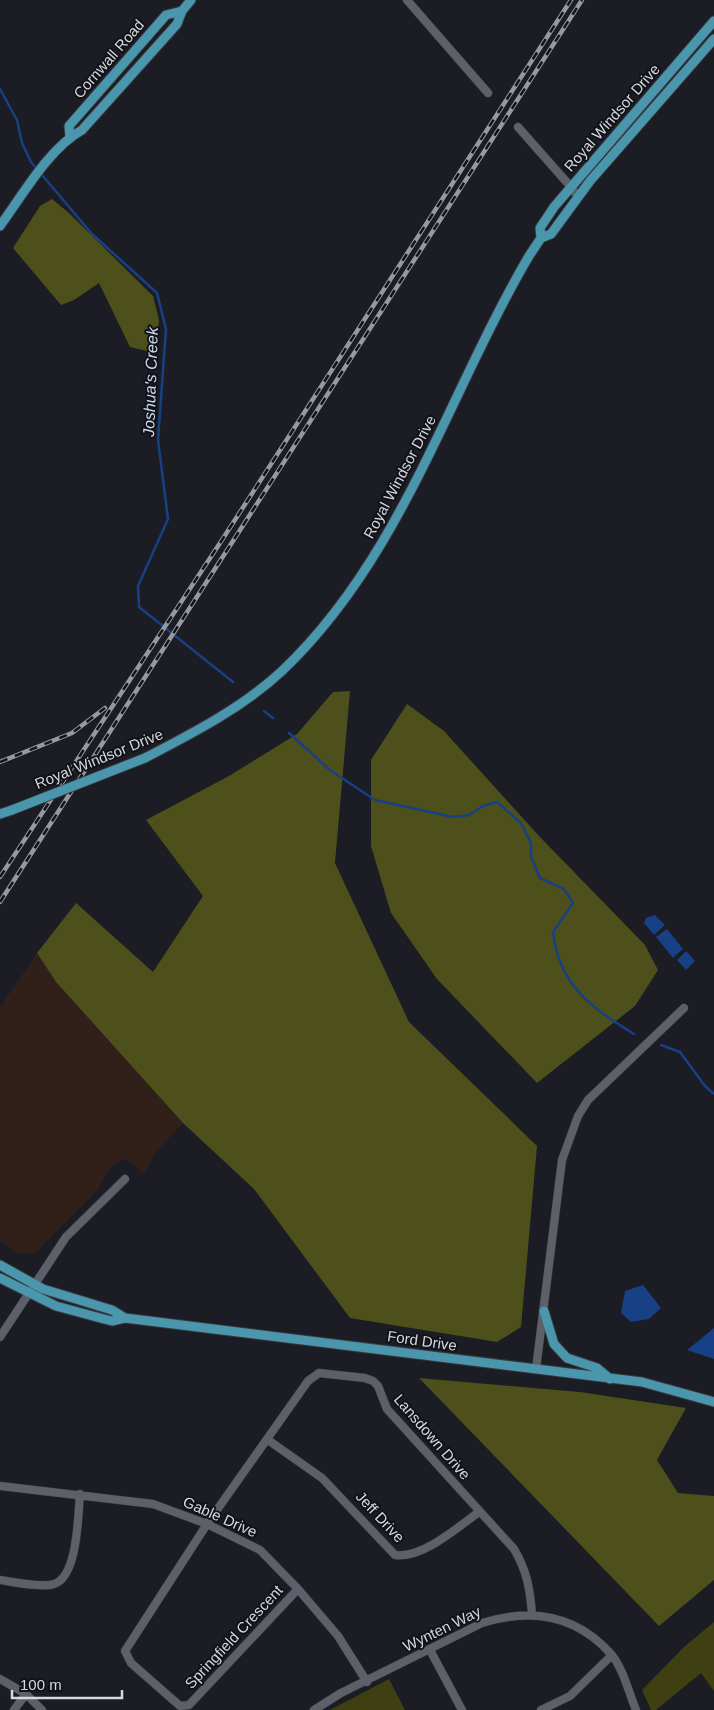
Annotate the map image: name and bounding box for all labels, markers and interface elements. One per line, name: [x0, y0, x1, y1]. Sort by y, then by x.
street label: Cornwall Road: [70, 16, 147, 101]
street label: Royal Windsor Drive: [560, 61, 663, 175]
water label: Joshua's Creek: [140, 326, 161, 438]
street label: Royal Windsor Drive: [360, 412, 439, 541]
street label: Royal Windsor Drive: [32, 725, 165, 792]
street label: Ford Drive: [386, 1327, 458, 1354]
street label: Lansdown Drive: [391, 1391, 474, 1483]
street label: Jeff Drive: [353, 1488, 408, 1546]
street label: Gable Drive: [181, 1493, 260, 1540]
street label: Springfield Crescent: [181, 1581, 286, 1692]
street label: Wynten Way: [400, 1602, 484, 1655]
scale bar: [12, 1668, 122, 1700]
text: 100 m: [20, 1676, 62, 1693]

